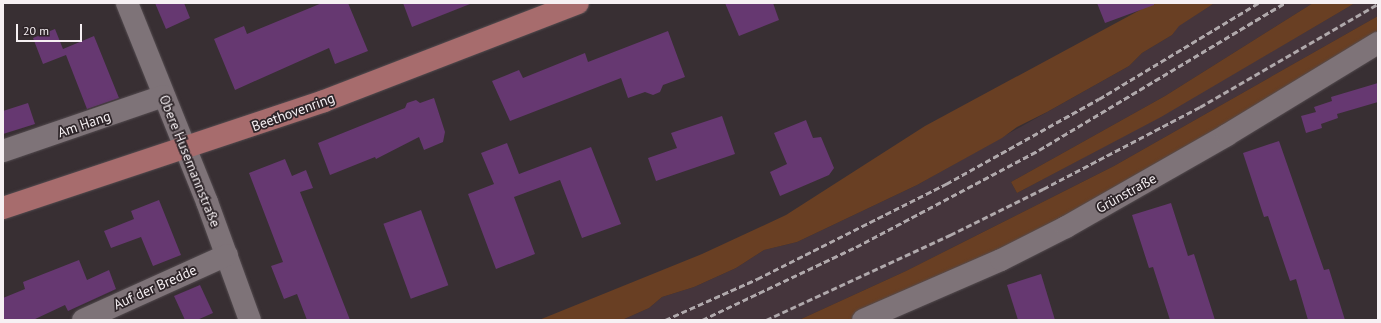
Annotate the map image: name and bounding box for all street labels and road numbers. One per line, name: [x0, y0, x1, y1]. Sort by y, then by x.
street label: Beethovenring: [249, 89, 337, 135]
street label: Obere Husemannstraße: [156, 92, 224, 230]
street label: Am Hang: [55, 107, 113, 141]
street label: Grünstraße: [1093, 170, 1159, 216]
street label: Auf der Bredde: [111, 261, 199, 313]

